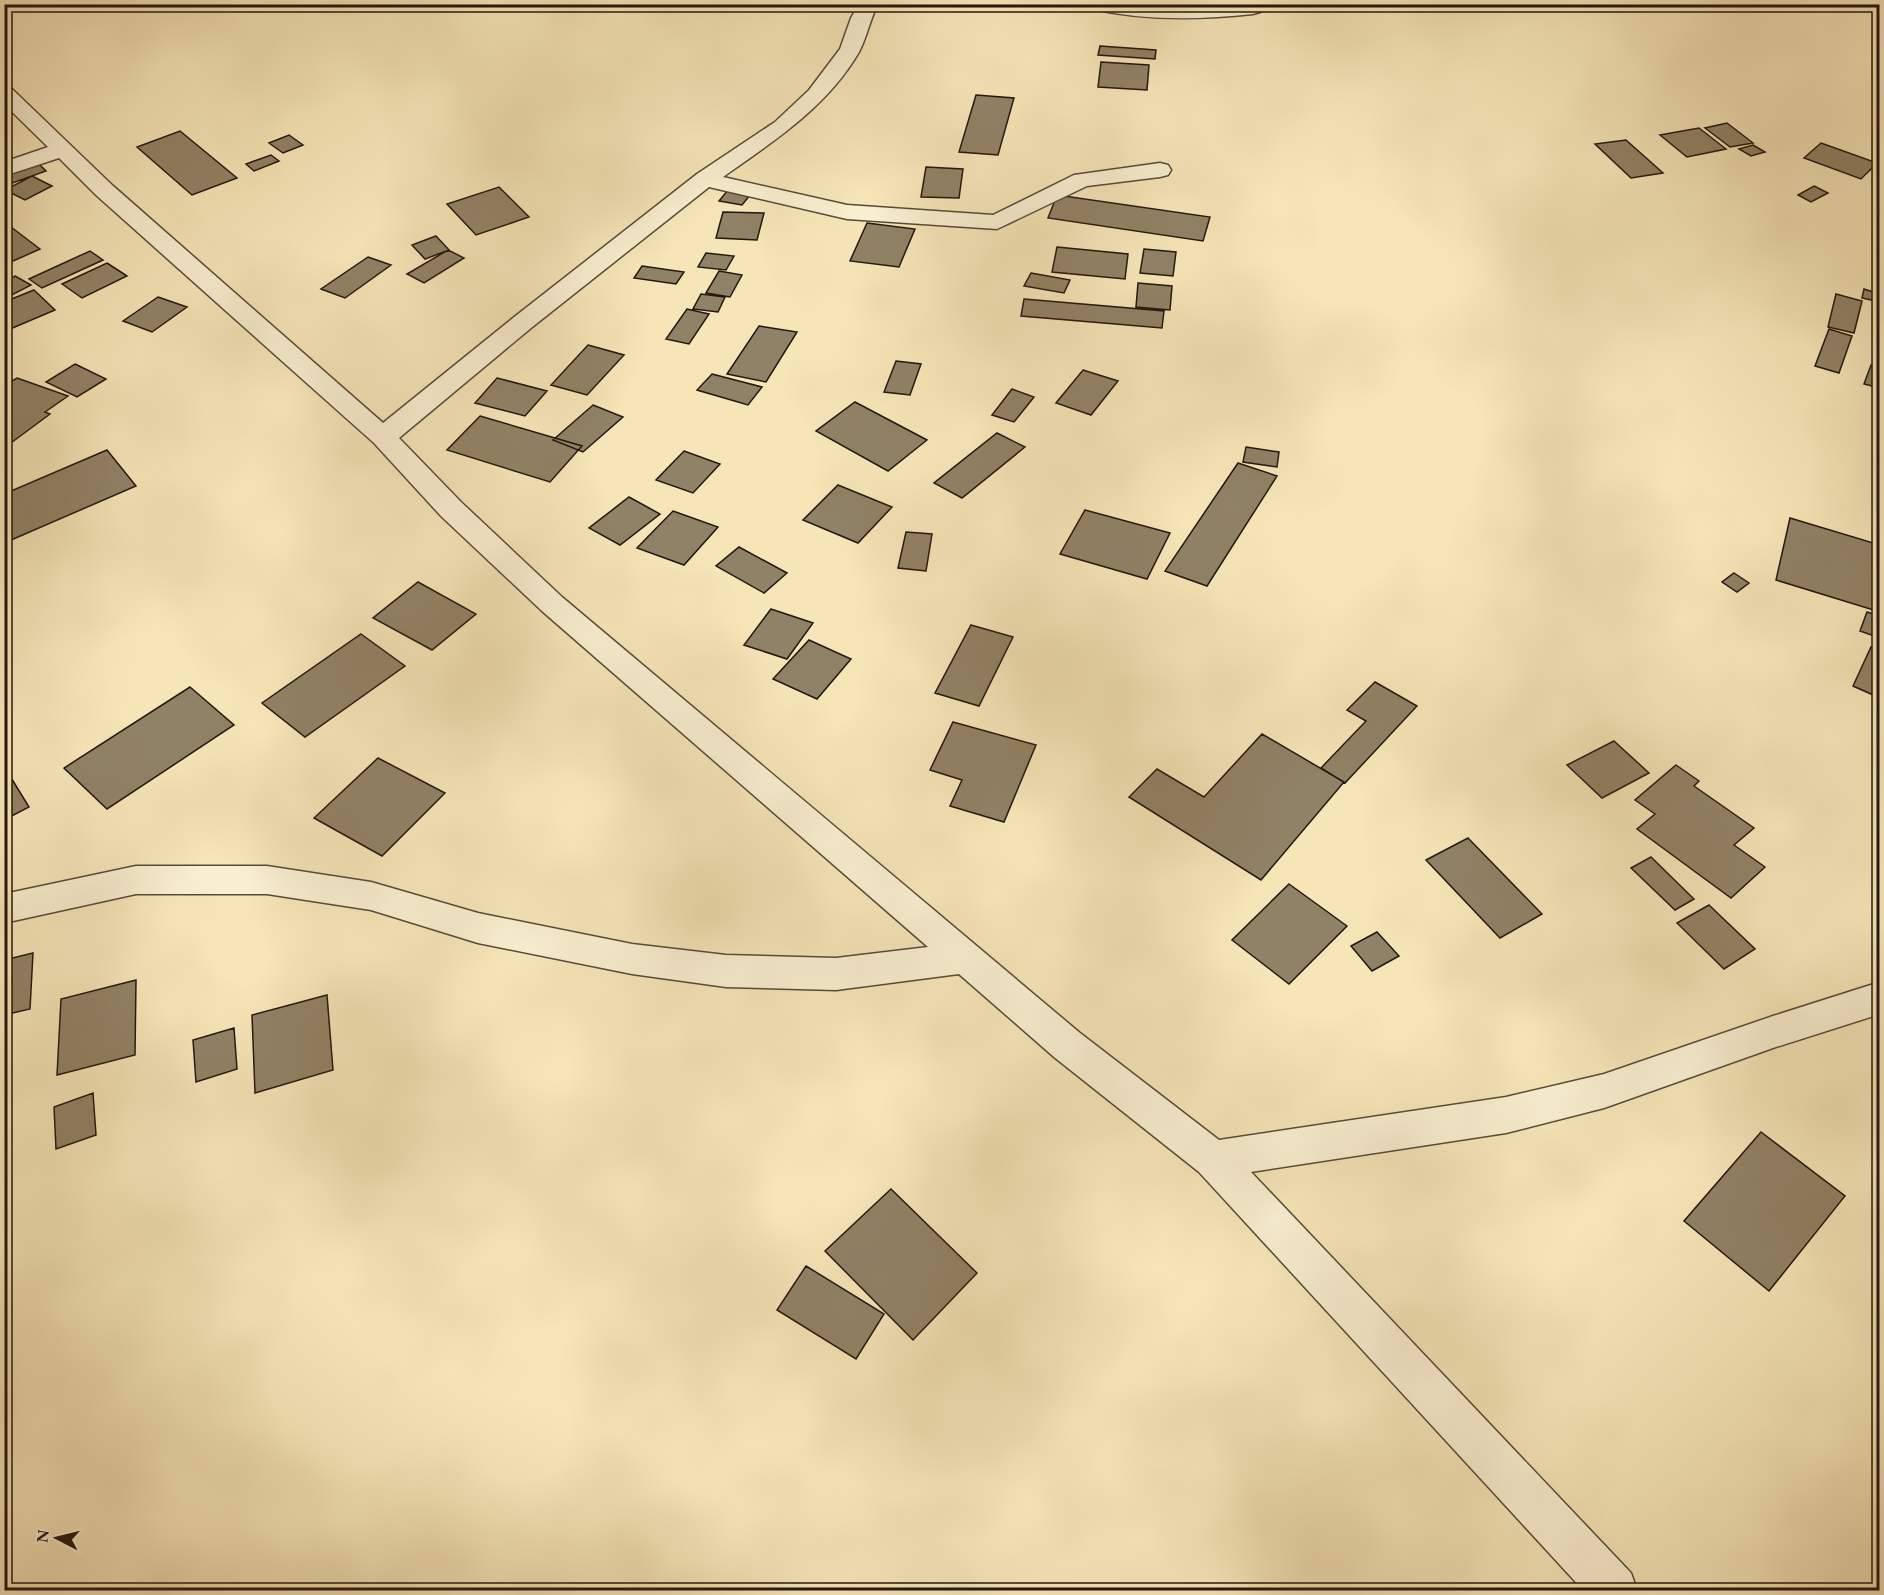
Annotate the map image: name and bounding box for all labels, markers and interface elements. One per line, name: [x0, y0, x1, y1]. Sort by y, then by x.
north arrow: [27, 1508, 87, 1568]
text: N: [31, 1528, 54, 1544]

